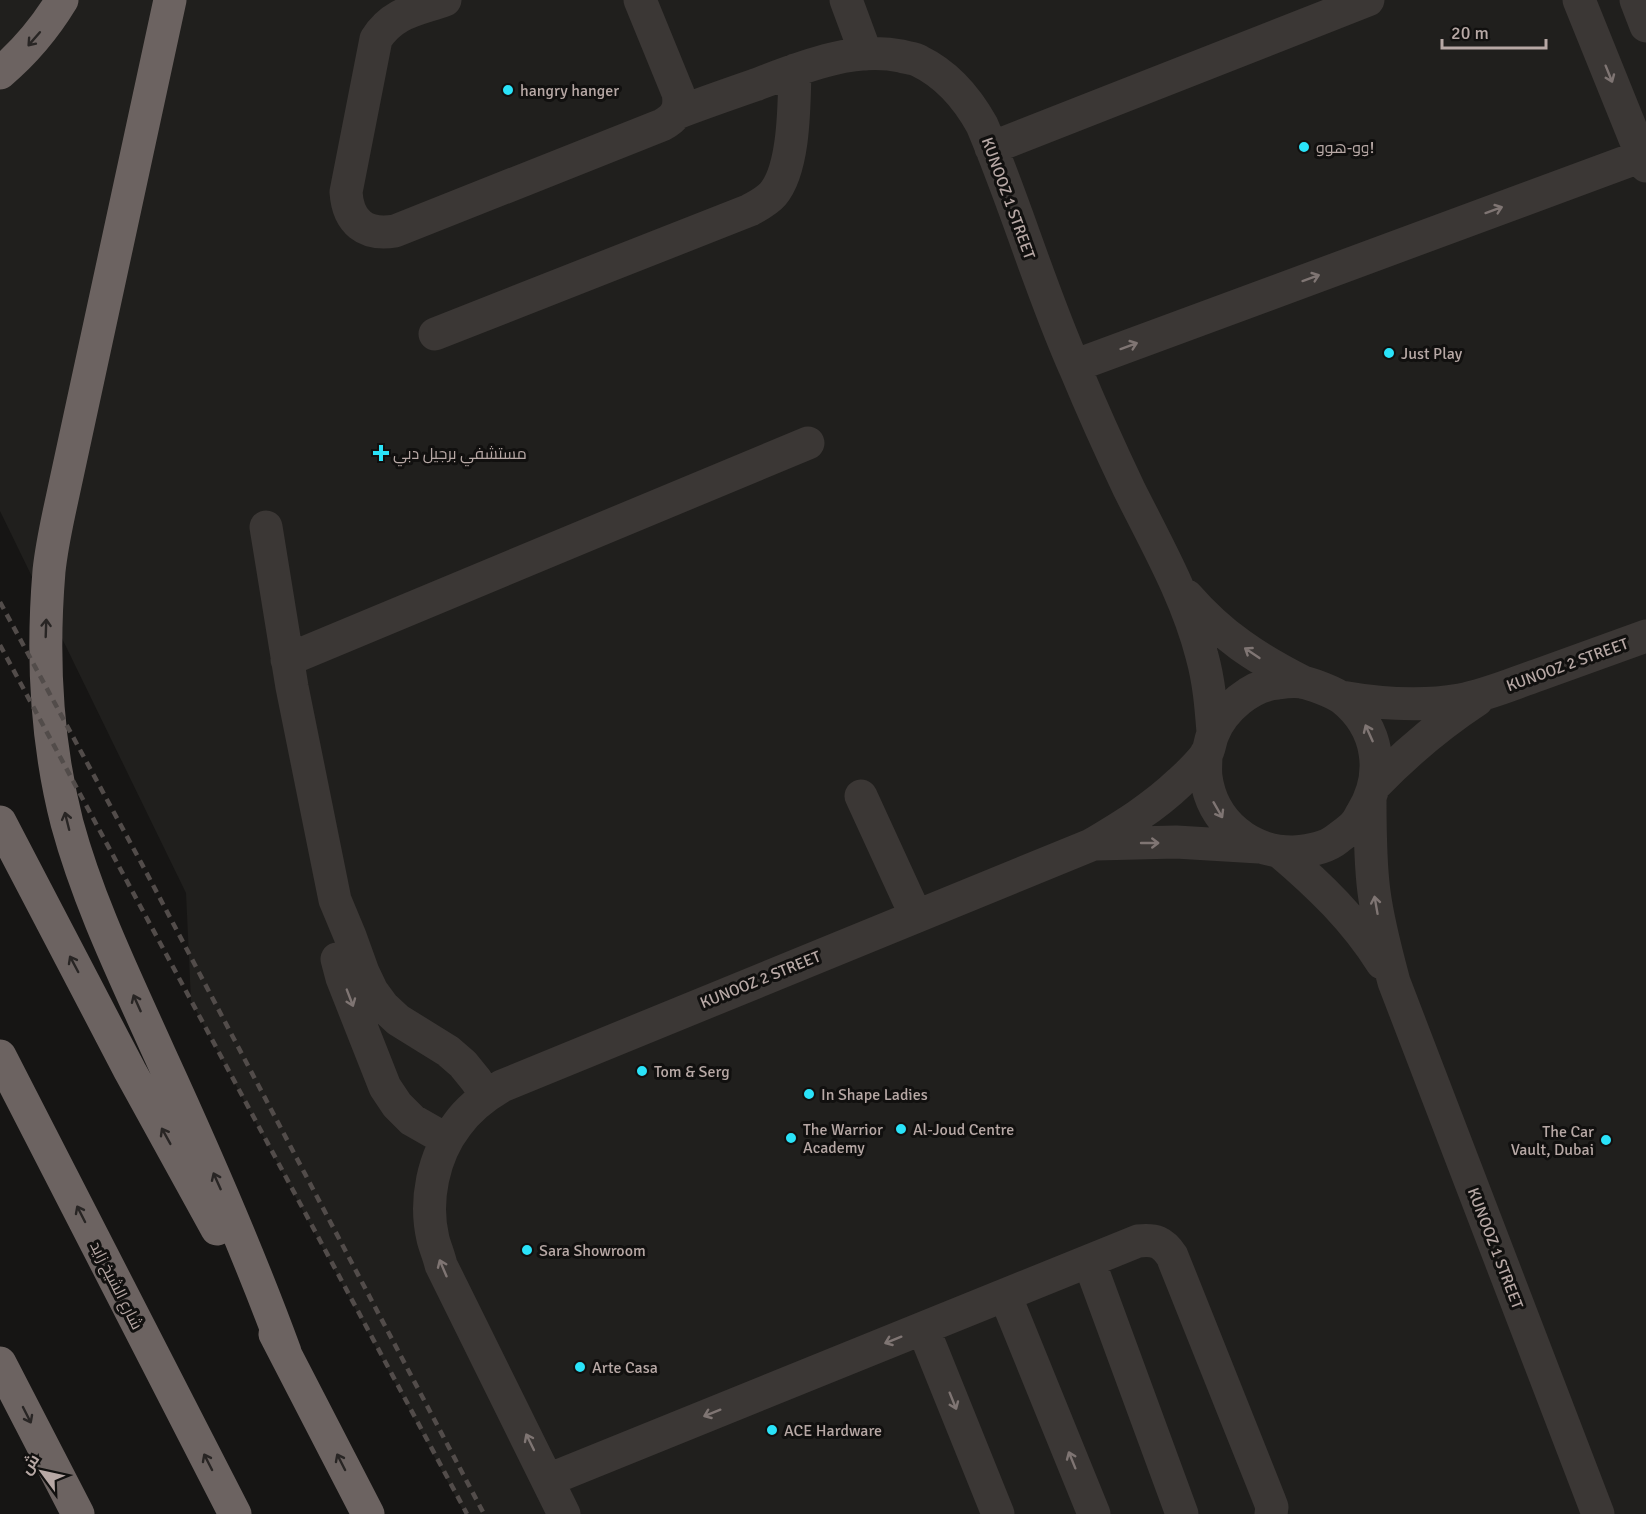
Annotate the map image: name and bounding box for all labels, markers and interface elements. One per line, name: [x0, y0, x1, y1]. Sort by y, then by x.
scale bar: [1442, 12, 1546, 50]
text: 20 m: [1451, 22, 1489, 44]
one-way arrow: [27, 31, 41, 46]
one-way arrow: [1604, 64, 1615, 83]
place label: hangry hanger: [520, 81, 619, 101]
marker: hangry hanger: [501, 83, 515, 97]
street label: KUNOOZ 1 STREET: [977, 135, 1039, 262]
place label: وو-هوو!: [1316, 138, 1374, 158]
marker: وو-هوو!: [1297, 140, 1311, 154]
one-way arrow: [1484, 204, 1503, 215]
one-way arrow: [1302, 272, 1320, 283]
one-way arrow: [1119, 339, 1137, 350]
place label: Just Play: [1401, 344, 1463, 364]
marker: Just Play: [1382, 346, 1396, 360]
place label: مستشفي برجيل دبي: [393, 444, 527, 467]
marker: مستشفي برجيل دبي: [374, 446, 388, 460]
one-way arrow: [40, 619, 51, 639]
street label: KUNOOZ 2 STREET: [1504, 634, 1631, 696]
one-way arrow: [1244, 647, 1260, 659]
one-way arrow: [1362, 725, 1374, 743]
one-way arrow: [1213, 801, 1225, 818]
one-way arrow: [61, 812, 73, 831]
one-way arrow: [1139, 837, 1159, 848]
one-way arrow: [1370, 896, 1381, 915]
street label: KUNOOZ 2 STREET: [697, 947, 824, 1013]
one-way arrow: [68, 955, 79, 973]
one-way arrow: [345, 988, 356, 1007]
one-way arrow: [131, 995, 142, 1013]
place label: Tom & Serg: [654, 1062, 730, 1082]
marker: Tom & Serg: [635, 1064, 649, 1078]
place label: In Shape Ladies: [821, 1085, 928, 1105]
marker: In Shape Ladies: [802, 1087, 816, 1101]
place label: The Warrior Academy: [803, 1120, 883, 1158]
place label: Al-Joud Centre: [913, 1120, 1014, 1140]
marker: Al-Joud Centre: [894, 1122, 908, 1136]
place label: The Car Vault, Dubai: [1511, 1122, 1594, 1160]
one-way arrow: [160, 1127, 171, 1145]
marker: The Warrior Academy: [784, 1131, 798, 1145]
marker: The Car Vault, Dubai: [1599, 1133, 1613, 1147]
one-way arrow: [211, 1172, 222, 1191]
street label: KUNOOZ 1 STREET: [1463, 1185, 1527, 1312]
one-way arrow: [75, 1205, 86, 1223]
street label: شارع الشيخ زايد: [84, 1238, 147, 1333]
place label: Sara Showroom: [539, 1241, 646, 1261]
marker: Sara Showroom: [520, 1243, 534, 1257]
one-way arrow: [437, 1259, 448, 1277]
one-way arrow: [884, 1335, 902, 1346]
place label: Arte Casa: [592, 1358, 658, 1378]
marker: Arte Casa: [573, 1360, 587, 1374]
one-way arrow: [948, 1392, 959, 1410]
one-way arrow: [22, 1406, 33, 1424]
one-way arrow: [703, 1408, 722, 1419]
place label: ACE Hardware: [784, 1421, 882, 1441]
marker: ACE Hardware: [765, 1423, 779, 1437]
one-way arrow: [523, 1434, 535, 1452]
north arrow: [12, 1442, 72, 1502]
text: ش: [16, 1450, 44, 1478]
one-way arrow: [1066, 1451, 1077, 1470]
one-way arrow: [335, 1453, 347, 1471]
one-way arrow: [202, 1454, 214, 1471]

